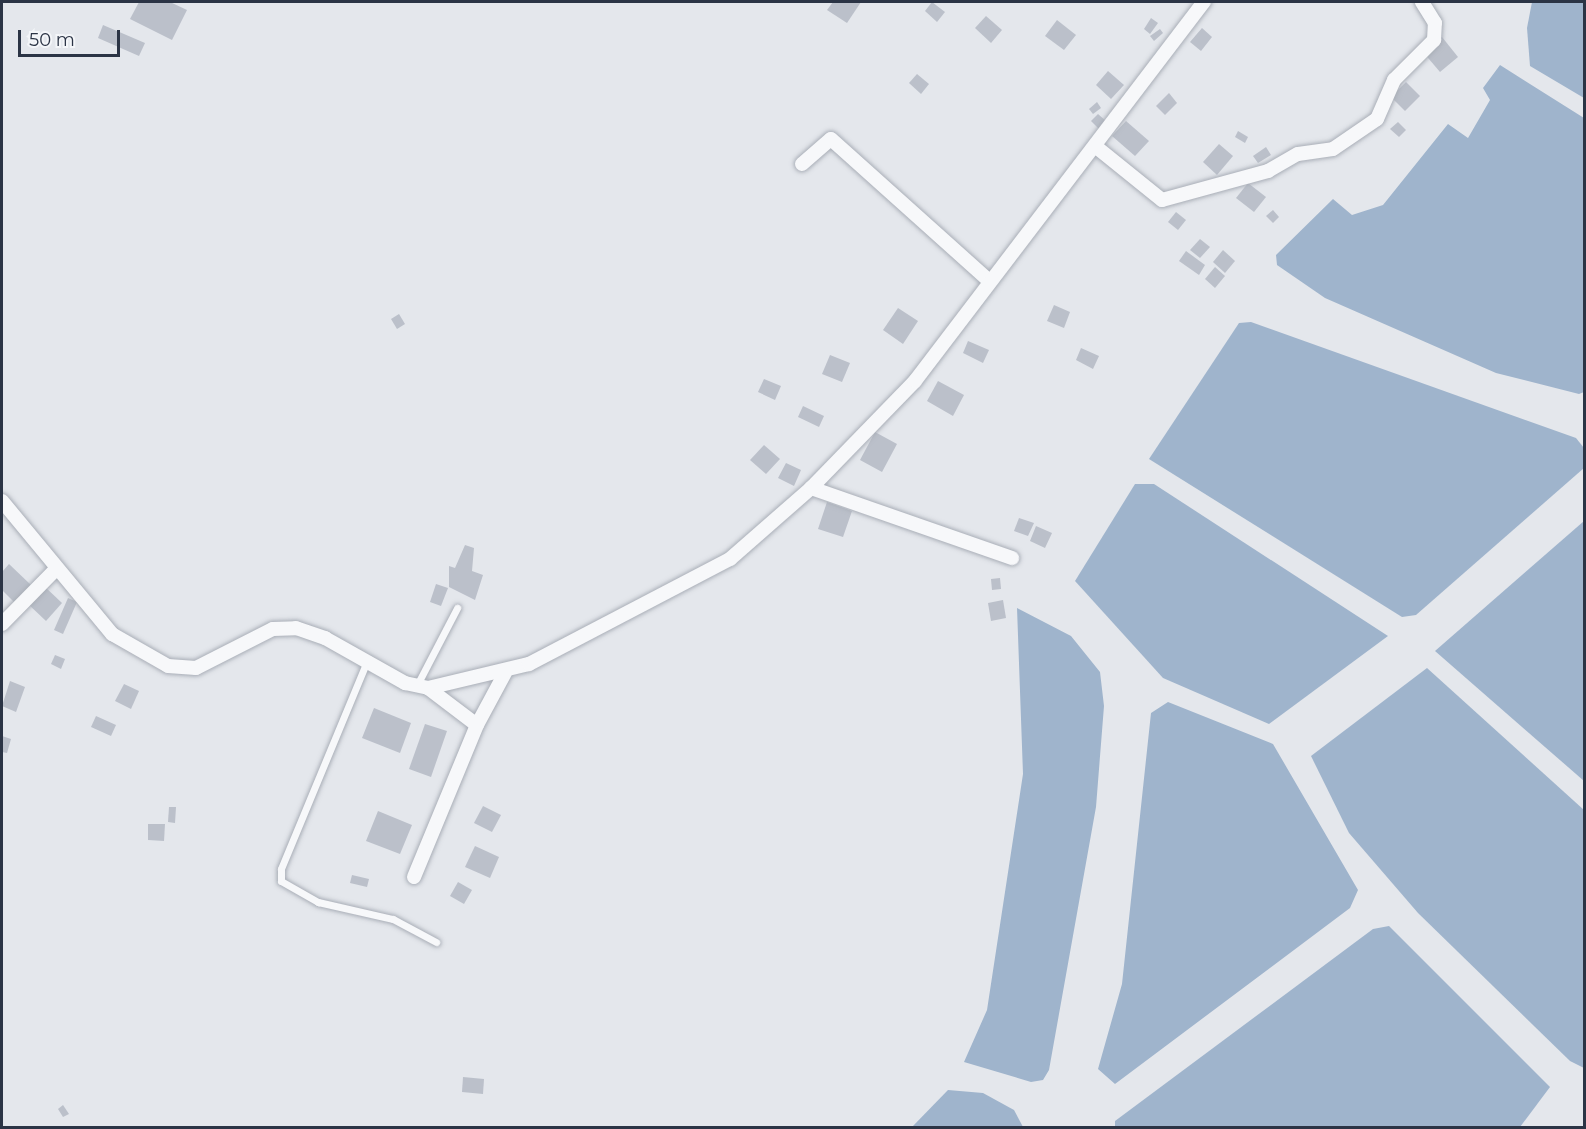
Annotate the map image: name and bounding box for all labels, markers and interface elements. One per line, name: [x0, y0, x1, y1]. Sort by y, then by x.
scale bar: [21, 18, 123, 56]
text: 50 m: [29, 29, 75, 51]

